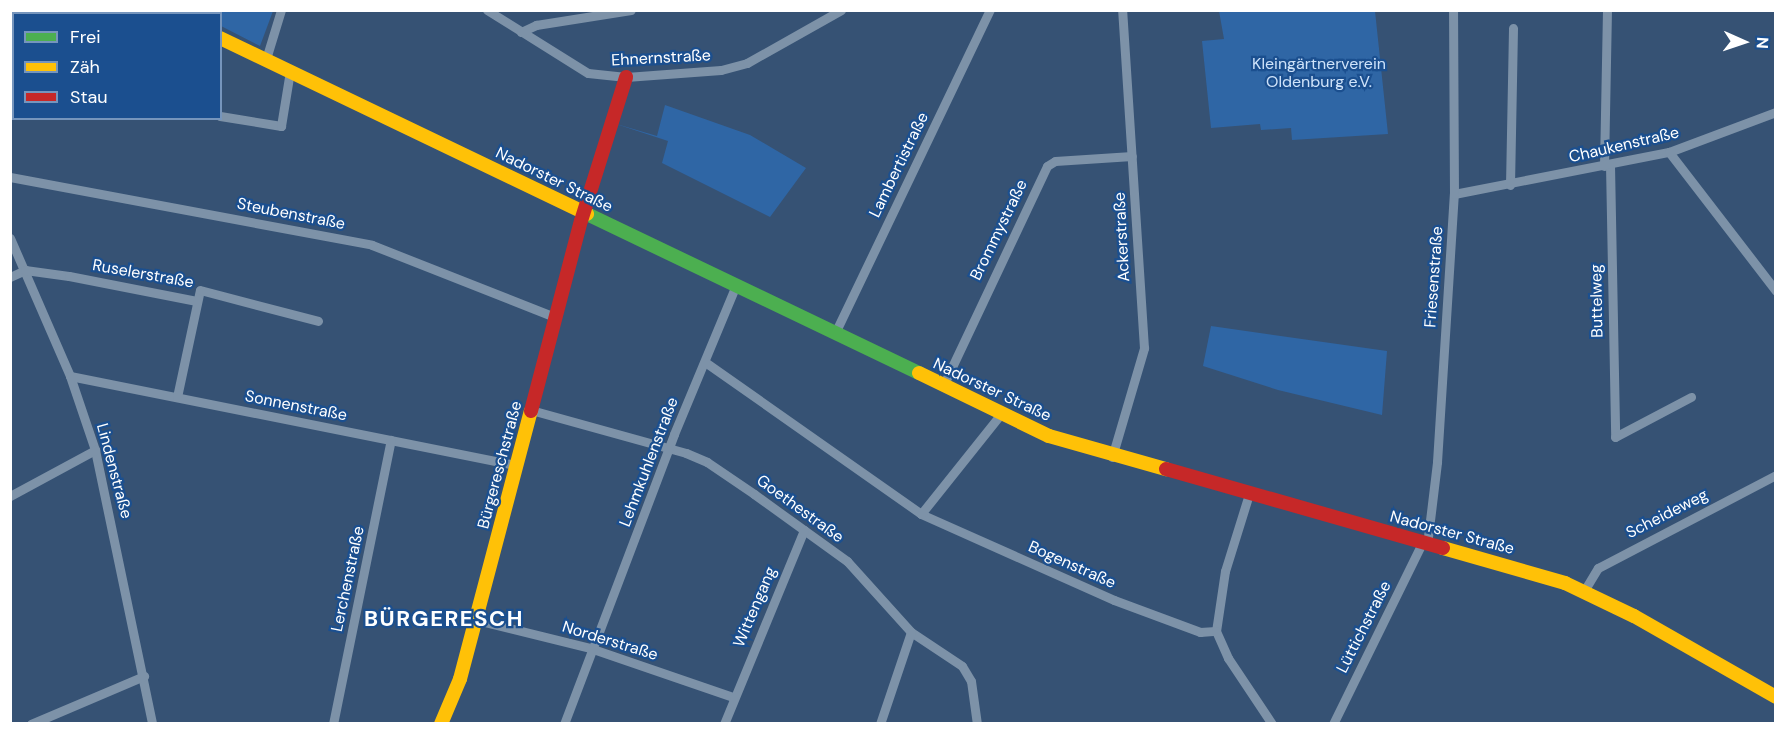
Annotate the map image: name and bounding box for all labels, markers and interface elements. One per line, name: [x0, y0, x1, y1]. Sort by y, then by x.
legend: [12, 12, 222, 120]
north arrow: [1714, 12, 1774, 72]
text: Frei: [70, 25, 101, 49]
text: N: [1752, 37, 1773, 49]
street label: Ehnernstraße: [611, 46, 711, 70]
park label: Kleingärtnerverein Oldenburg e.V.: [1252, 54, 1386, 92]
text: Zäh: [70, 55, 100, 79]
text: Stau: [70, 85, 108, 109]
street label: Lambertistraße: [865, 109, 933, 221]
street label: Chaukenstraße: [1567, 123, 1681, 167]
street label: Nadorster Straße: [492, 143, 616, 217]
street label: Brommystraße: [966, 177, 1032, 283]
street label: Ackerstraße: [1110, 192, 1134, 282]
street label: Steubenstraße: [235, 194, 347, 234]
street label: Friesenstraße: [1421, 226, 1447, 328]
street label: Ruselerstraße: [91, 256, 195, 292]
street label: Buttelweg: [1587, 264, 1607, 338]
street label: Nadorster Straße: [930, 354, 1054, 426]
street label: Sonnenstraße: [243, 387, 349, 425]
street label: Lehmkuhlenstraße: [616, 395, 682, 529]
street label: Bürgereschstraße: [474, 399, 526, 531]
street label: Lindenstraße: [92, 421, 136, 521]
street label: Goethestraße: [753, 471, 847, 547]
street label: Scheideweg: [1623, 485, 1711, 543]
street label: Nadorster Straße: [1388, 507, 1516, 559]
street label: Lerchenstraße: [327, 524, 369, 634]
street label: Bogenstraße: [1025, 537, 1119, 593]
street label: Wittengang: [729, 564, 781, 650]
street label: Lüttichstraße: [1333, 578, 1395, 676]
district label: BÜRGERESCH: [364, 606, 524, 632]
street label: Norderstraße: [560, 617, 660, 665]

